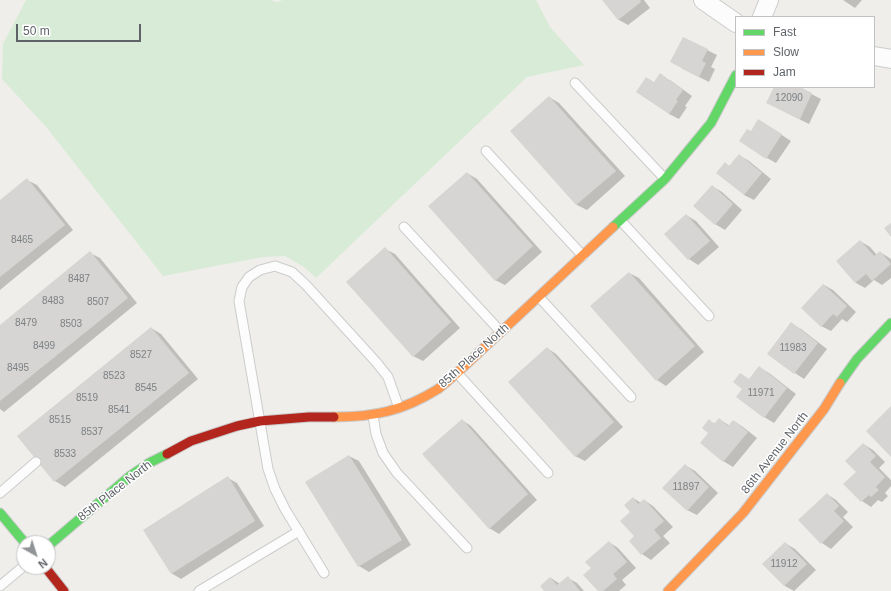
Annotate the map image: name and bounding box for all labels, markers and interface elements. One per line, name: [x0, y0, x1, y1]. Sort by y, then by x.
scale bar: [18, 16, 143, 42]
legend: [735, 16, 875, 88]
text: 50 m: [23, 24, 50, 38]
text: Fast: [773, 25, 796, 39]
text: Slow: [773, 45, 799, 59]
text: Jam: [773, 65, 796, 79]
house number: 12090: [775, 92, 803, 104]
house number: 8465: [11, 234, 33, 246]
house number: 8487: [68, 273, 90, 285]
house number: 8483: [42, 295, 64, 307]
house number: 8507: [87, 296, 109, 308]
house number: 8479: [15, 317, 37, 329]
house number: 8503: [60, 318, 82, 330]
street label: 85th Place North: [436, 321, 512, 391]
house number: 8499: [33, 340, 55, 352]
house number: 11983: [779, 342, 807, 354]
house number: 8527: [130, 349, 152, 361]
house number: 8495: [7, 362, 29, 374]
house number: 8523: [103, 370, 125, 382]
house number: 8545: [135, 382, 157, 394]
house number: 11971: [747, 387, 775, 399]
house number: 8519: [76, 392, 98, 404]
house number: 8541: [108, 404, 130, 416]
street label: 86th Avenue North: [739, 409, 811, 497]
house number: 8515: [49, 414, 71, 426]
house number: 8537: [81, 426, 103, 438]
house number: 8533: [54, 448, 76, 460]
street label: 85th Place North: [75, 458, 155, 524]
house number: 11897: [672, 481, 700, 493]
north arrow: [16, 535, 56, 575]
text: N: [36, 556, 50, 571]
house number: 11912: [770, 558, 798, 570]

